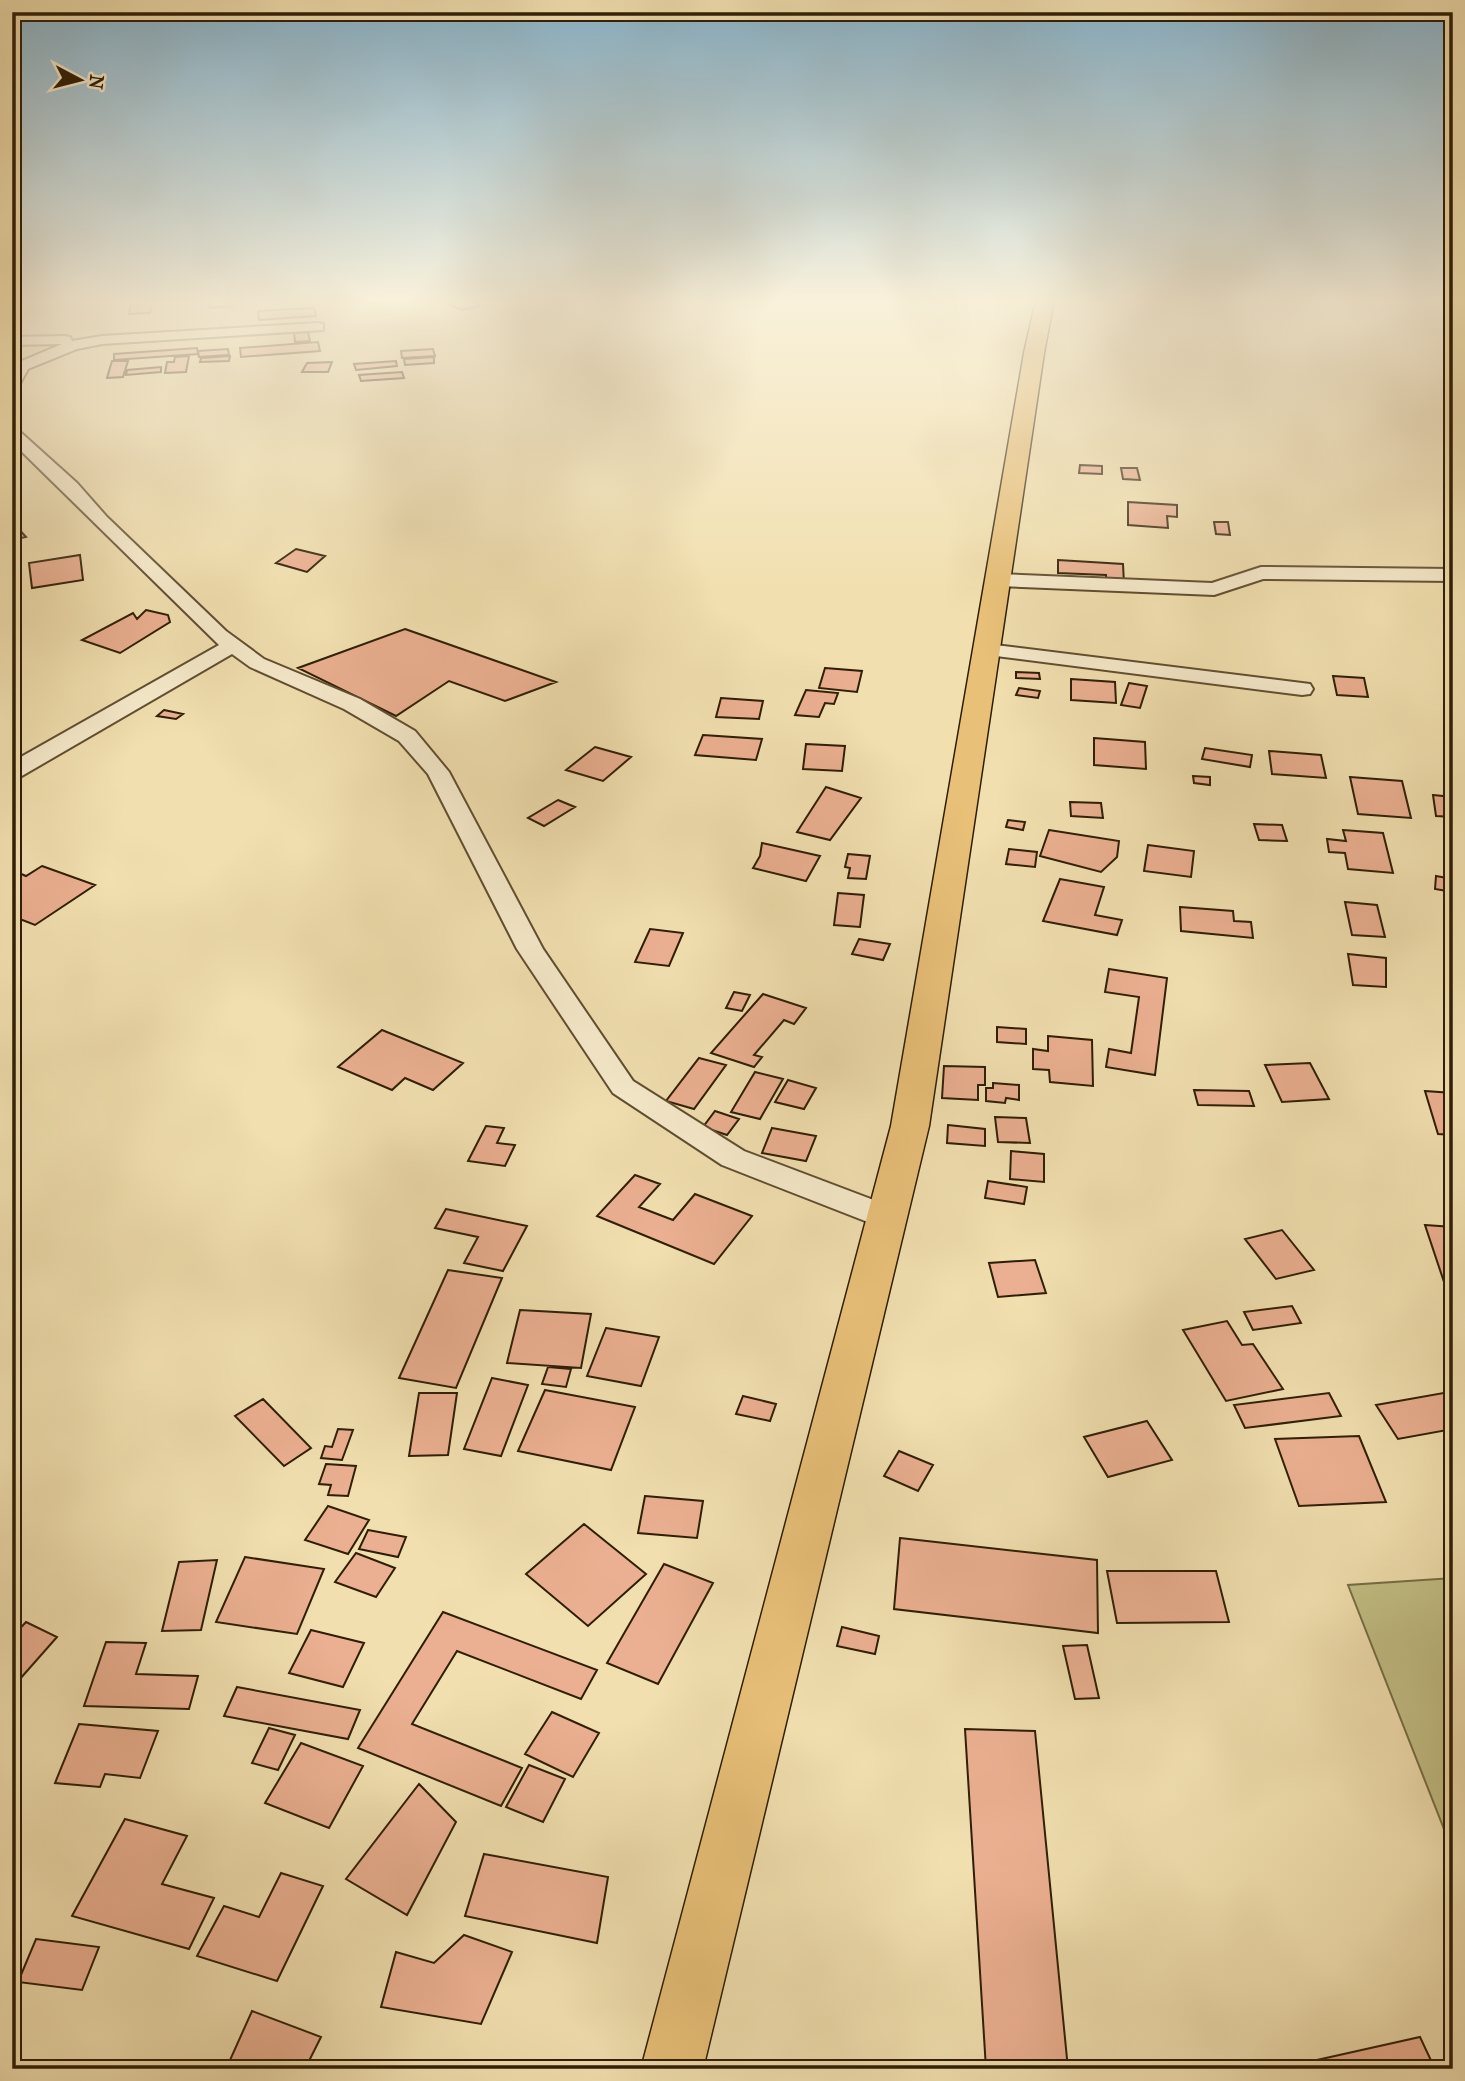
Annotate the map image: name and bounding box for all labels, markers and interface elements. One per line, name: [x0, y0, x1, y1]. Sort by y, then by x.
north arrow: [46, 46, 116, 116]
text: N: [84, 73, 108, 91]

